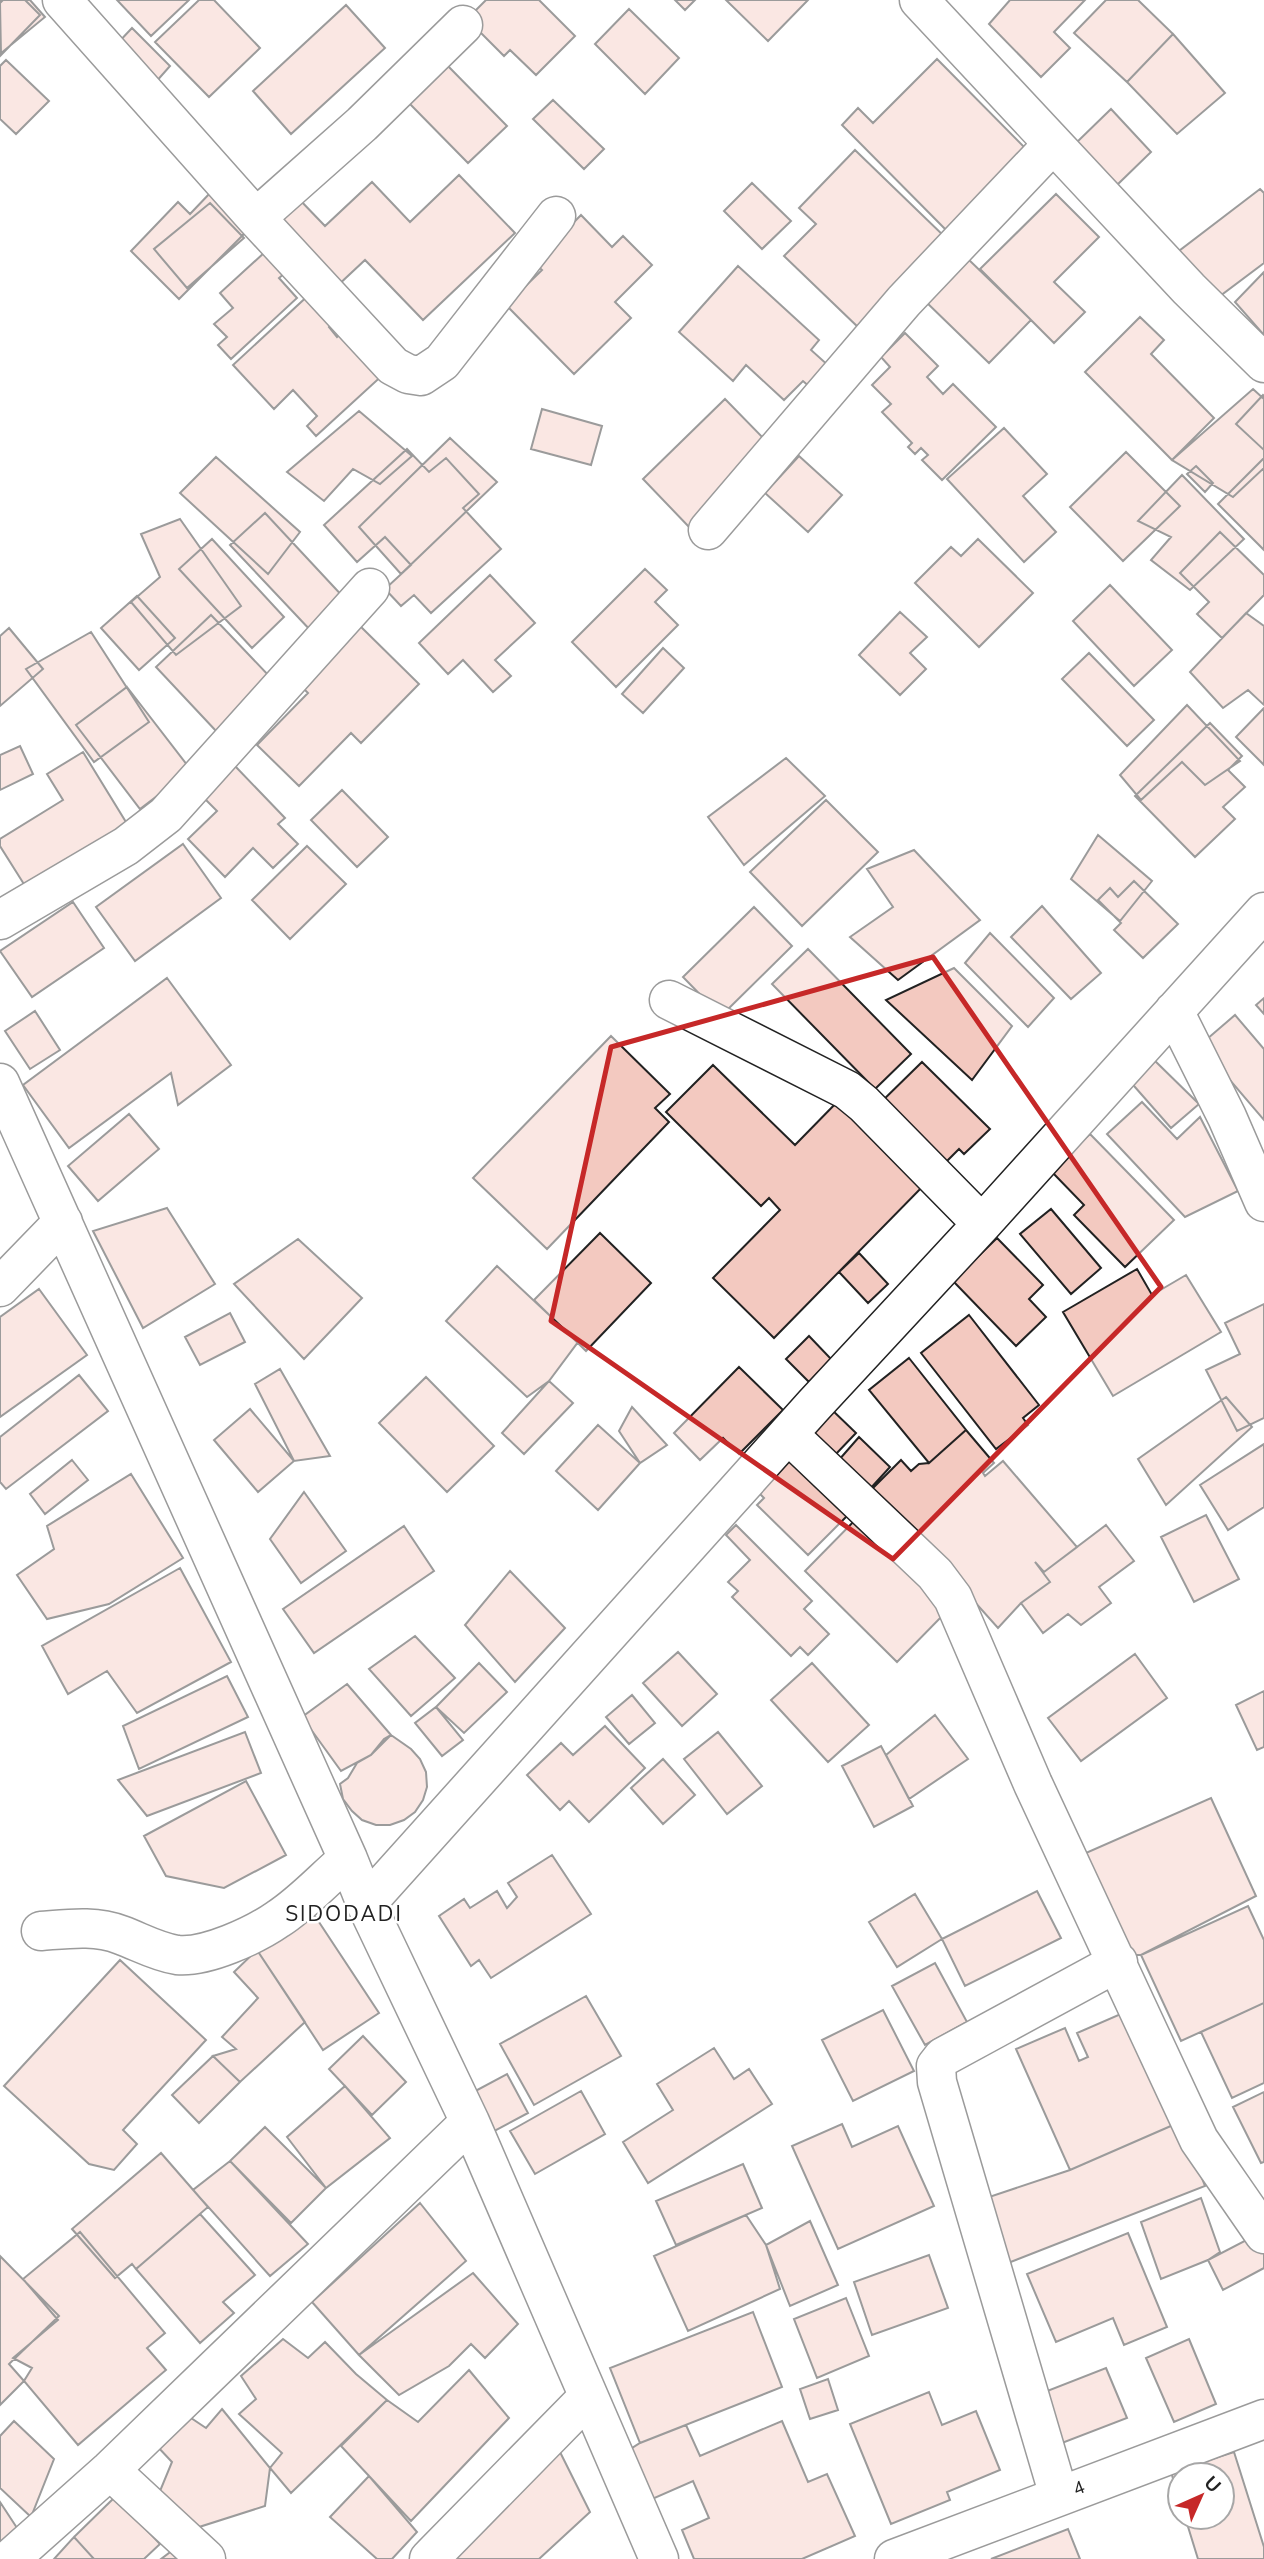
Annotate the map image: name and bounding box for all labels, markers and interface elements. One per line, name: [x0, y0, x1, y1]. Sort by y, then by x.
district label: SIDODADI: [285, 1900, 403, 1928]
north arrow: [1166, 2461, 1236, 2531]
text: U: [1198, 2471, 1226, 2499]
street label: 4: [1070, 2475, 1089, 2501]

